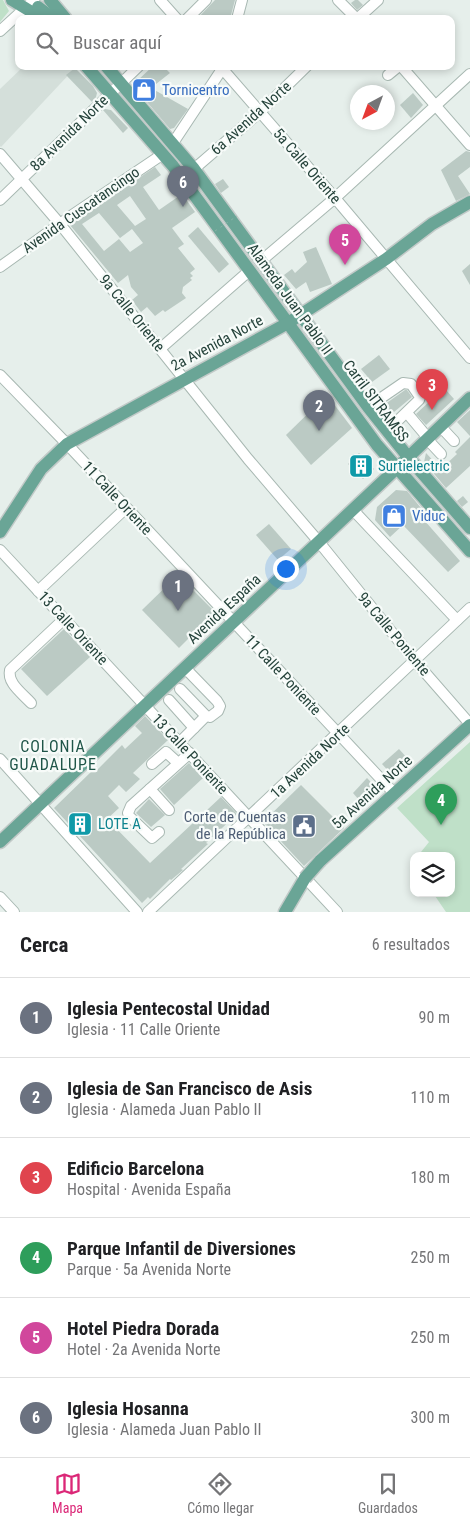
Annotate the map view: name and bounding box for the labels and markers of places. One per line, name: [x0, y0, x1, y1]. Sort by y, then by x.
shop icon: Tornicentro: [131, 77, 157, 103]
place label: Tornicentro: [162, 81, 230, 99]
pin: 6: [167, 166, 199, 207]
pin: 5: [329, 224, 361, 265]
pin: 3: [416, 369, 448, 410]
pin: 2: [303, 390, 335, 431]
building icon: Surtielectric: [348, 453, 374, 479]
place label: Surtielectric: [378, 457, 450, 475]
shop icon: Viduc: [381, 503, 407, 529]
place label: Viduc: [412, 507, 446, 525]
pin: 1: [162, 570, 194, 611]
pin: 4: [425, 784, 457, 825]
place label: Corte de Cuentas de la República: [184, 808, 286, 843]
building icon: LOTE A: [67, 811, 93, 837]
public building icon: Corte de Cuentas de la República: [291, 813, 317, 839]
place label: LOTE A: [98, 815, 141, 833]

